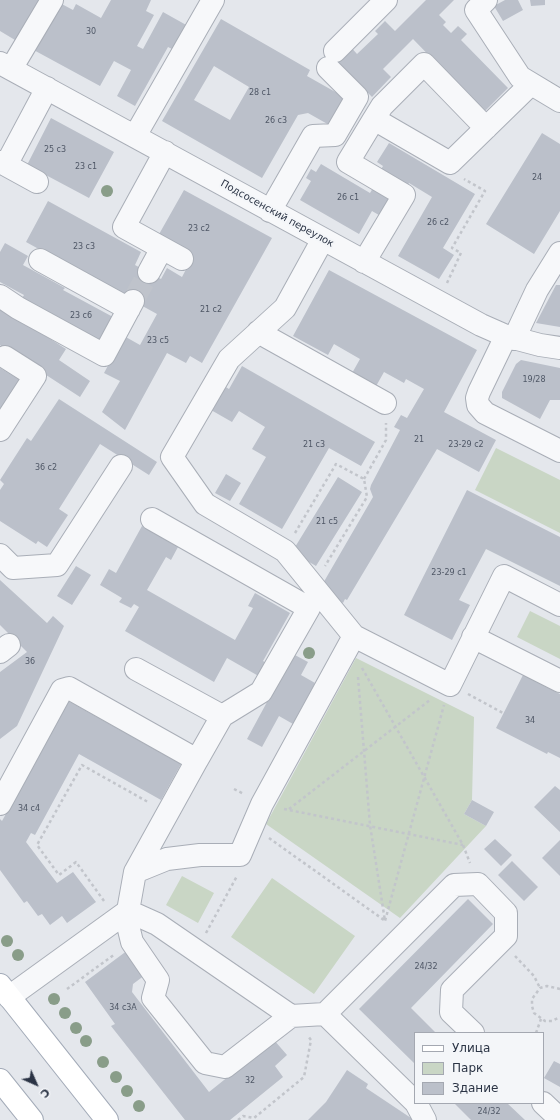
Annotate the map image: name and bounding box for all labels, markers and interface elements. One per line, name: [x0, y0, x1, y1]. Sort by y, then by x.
house number: 30: [86, 27, 96, 37]
house number: 28 с1: [249, 88, 271, 98]
house number: 26 с3: [265, 116, 287, 126]
house number: 25 с3: [44, 145, 66, 155]
house number: 23 с1: [75, 162, 97, 172]
house number: 24: [532, 173, 542, 183]
street label: Подсосенский переулок: [218, 178, 336, 250]
house number: 26 с1: [337, 193, 359, 203]
house number: 26 с2: [427, 218, 449, 228]
house number: 23 с2: [188, 224, 210, 234]
house number: 23 с3: [73, 242, 95, 252]
house number: 21 с2: [200, 305, 222, 315]
house number: 23 с6: [70, 311, 92, 321]
house number: 23 с5: [147, 336, 169, 346]
house number: 19/28: [522, 375, 546, 385]
house number: 21: [414, 435, 424, 445]
house number: 21 с3: [303, 440, 325, 450]
house number: 23-29 с2: [448, 440, 484, 450]
house number: 36 с2: [35, 463, 57, 473]
house number: 21 с5: [316, 517, 338, 527]
house number: 23-29 с1: [431, 568, 467, 578]
house number: 36: [25, 657, 35, 667]
house number: 34: [525, 716, 535, 726]
house number: 34 с4: [18, 804, 40, 814]
house number: 24/32: [414, 962, 438, 972]
house number: 34 с3А: [109, 1003, 137, 1013]
legend: [414, 1032, 544, 1104]
text: Улица: [452, 1041, 490, 1055]
text: Парк: [452, 1061, 483, 1075]
north arrow: [16, 1064, 56, 1104]
house number: 32: [245, 1076, 255, 1086]
text: Здание: [452, 1081, 498, 1095]
text: С: [37, 1085, 52, 1100]
house number: 24/32: [477, 1107, 501, 1117]

